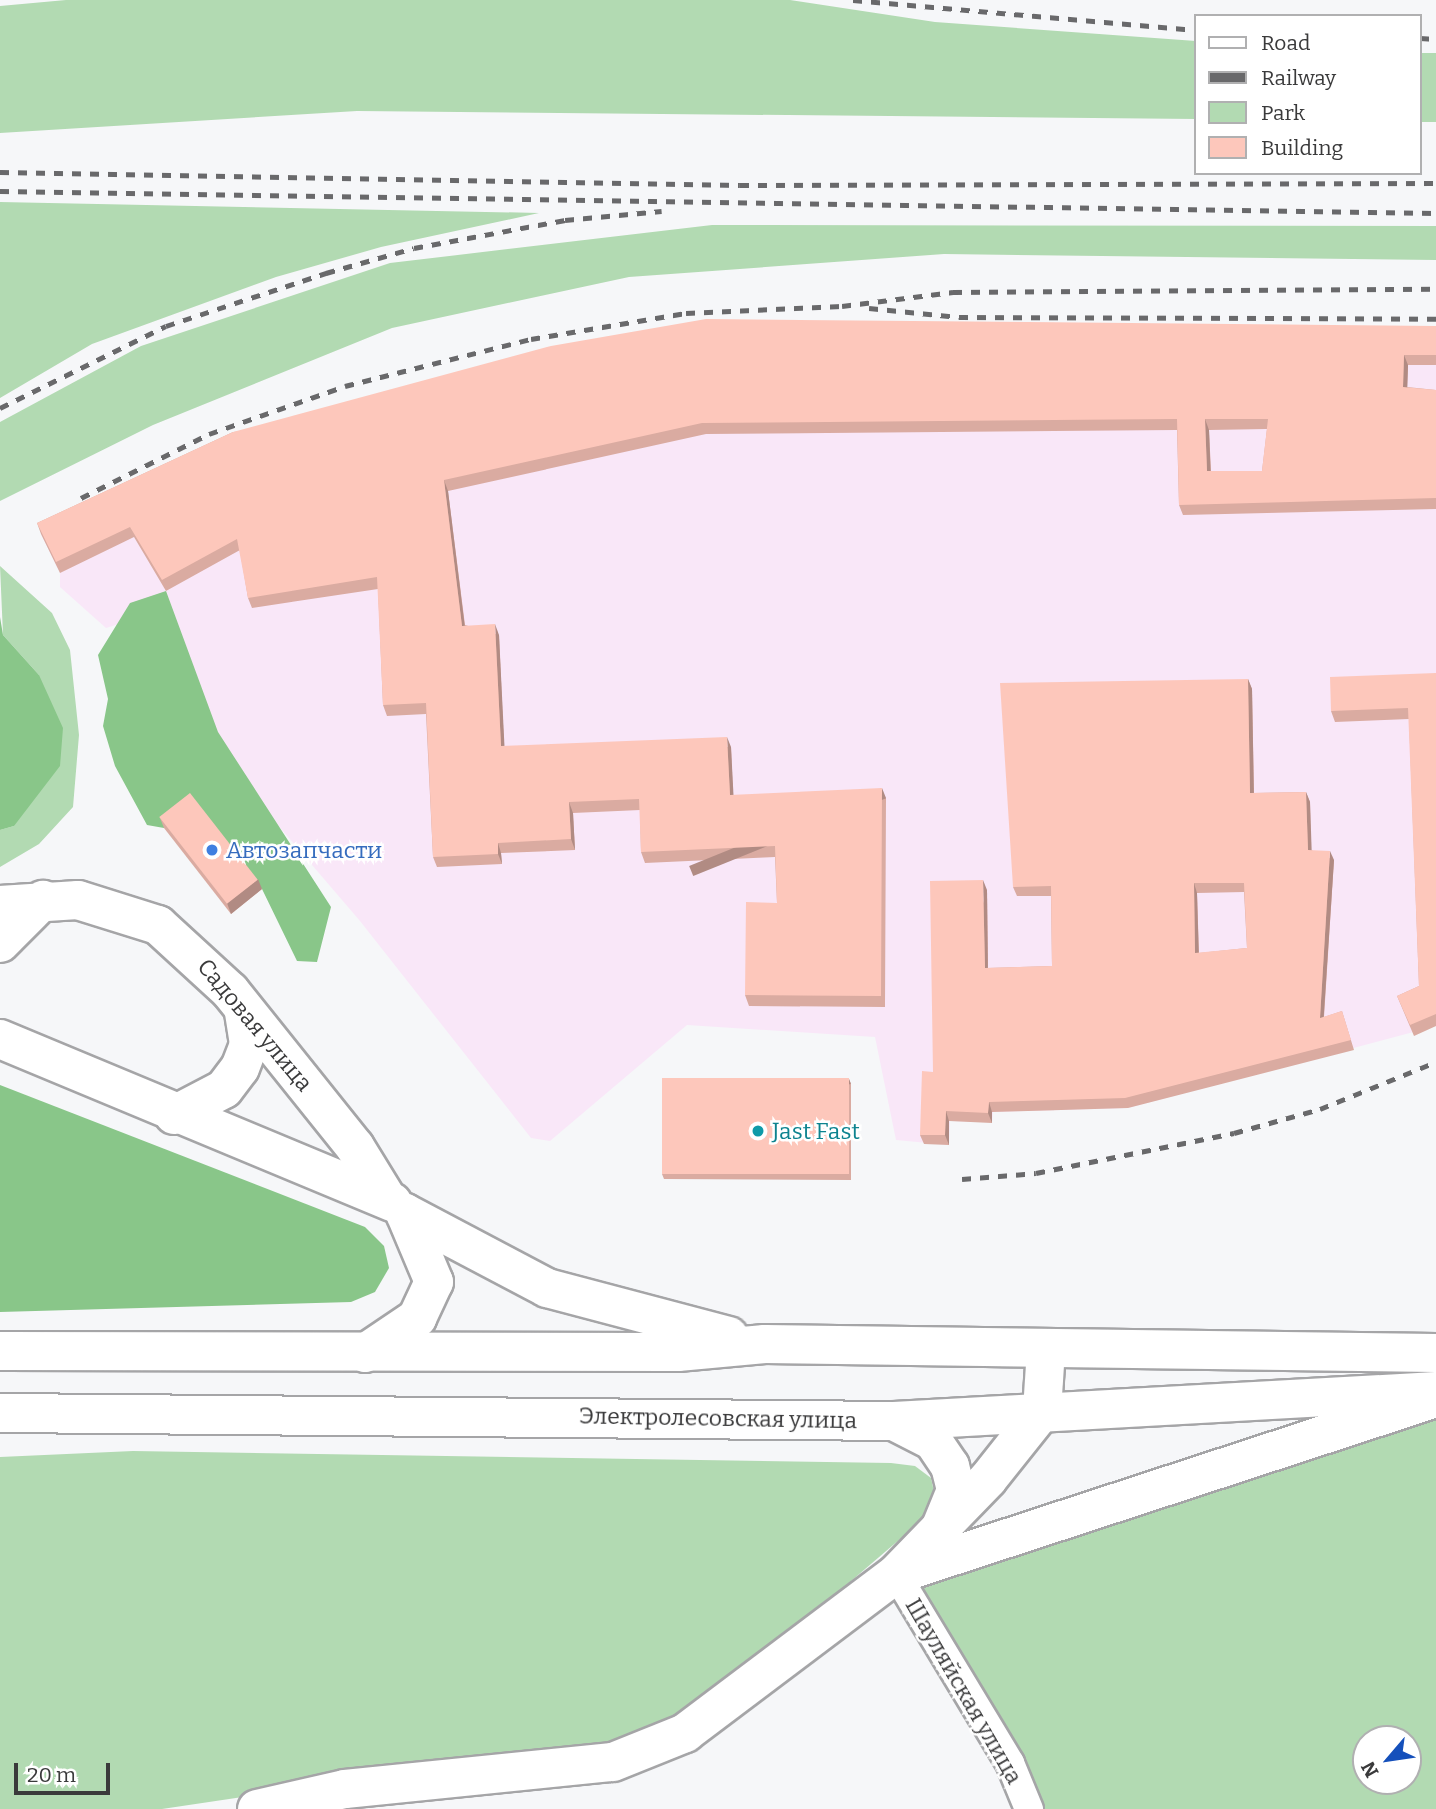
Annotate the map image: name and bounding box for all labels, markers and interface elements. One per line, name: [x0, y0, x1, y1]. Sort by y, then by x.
legend: [1194, 14, 1422, 175]
text: Road: [1261, 30, 1310, 56]
text: Railway: [1261, 65, 1336, 91]
text: Park: [1261, 100, 1305, 126]
text: Building: [1261, 135, 1343, 161]
place label: Автозапчасти: [226, 836, 382, 864]
marker: Автозапчасти: [204, 842, 220, 858]
street label: Садовая улица: [192, 953, 318, 1097]
place label: Jast Fast: [772, 1117, 860, 1145]
marker: Jast Fast: [750, 1123, 766, 1139]
street label: Электролесовская улица: [579, 1402, 857, 1434]
street label: Шауляйская улица: [900, 1593, 1028, 1789]
north arrow: [1352, 1725, 1422, 1795]
scale bar: [18, 1750, 114, 1794]
text: N: [1356, 1757, 1384, 1781]
text: 20 m: [27, 1762, 76, 1788]

